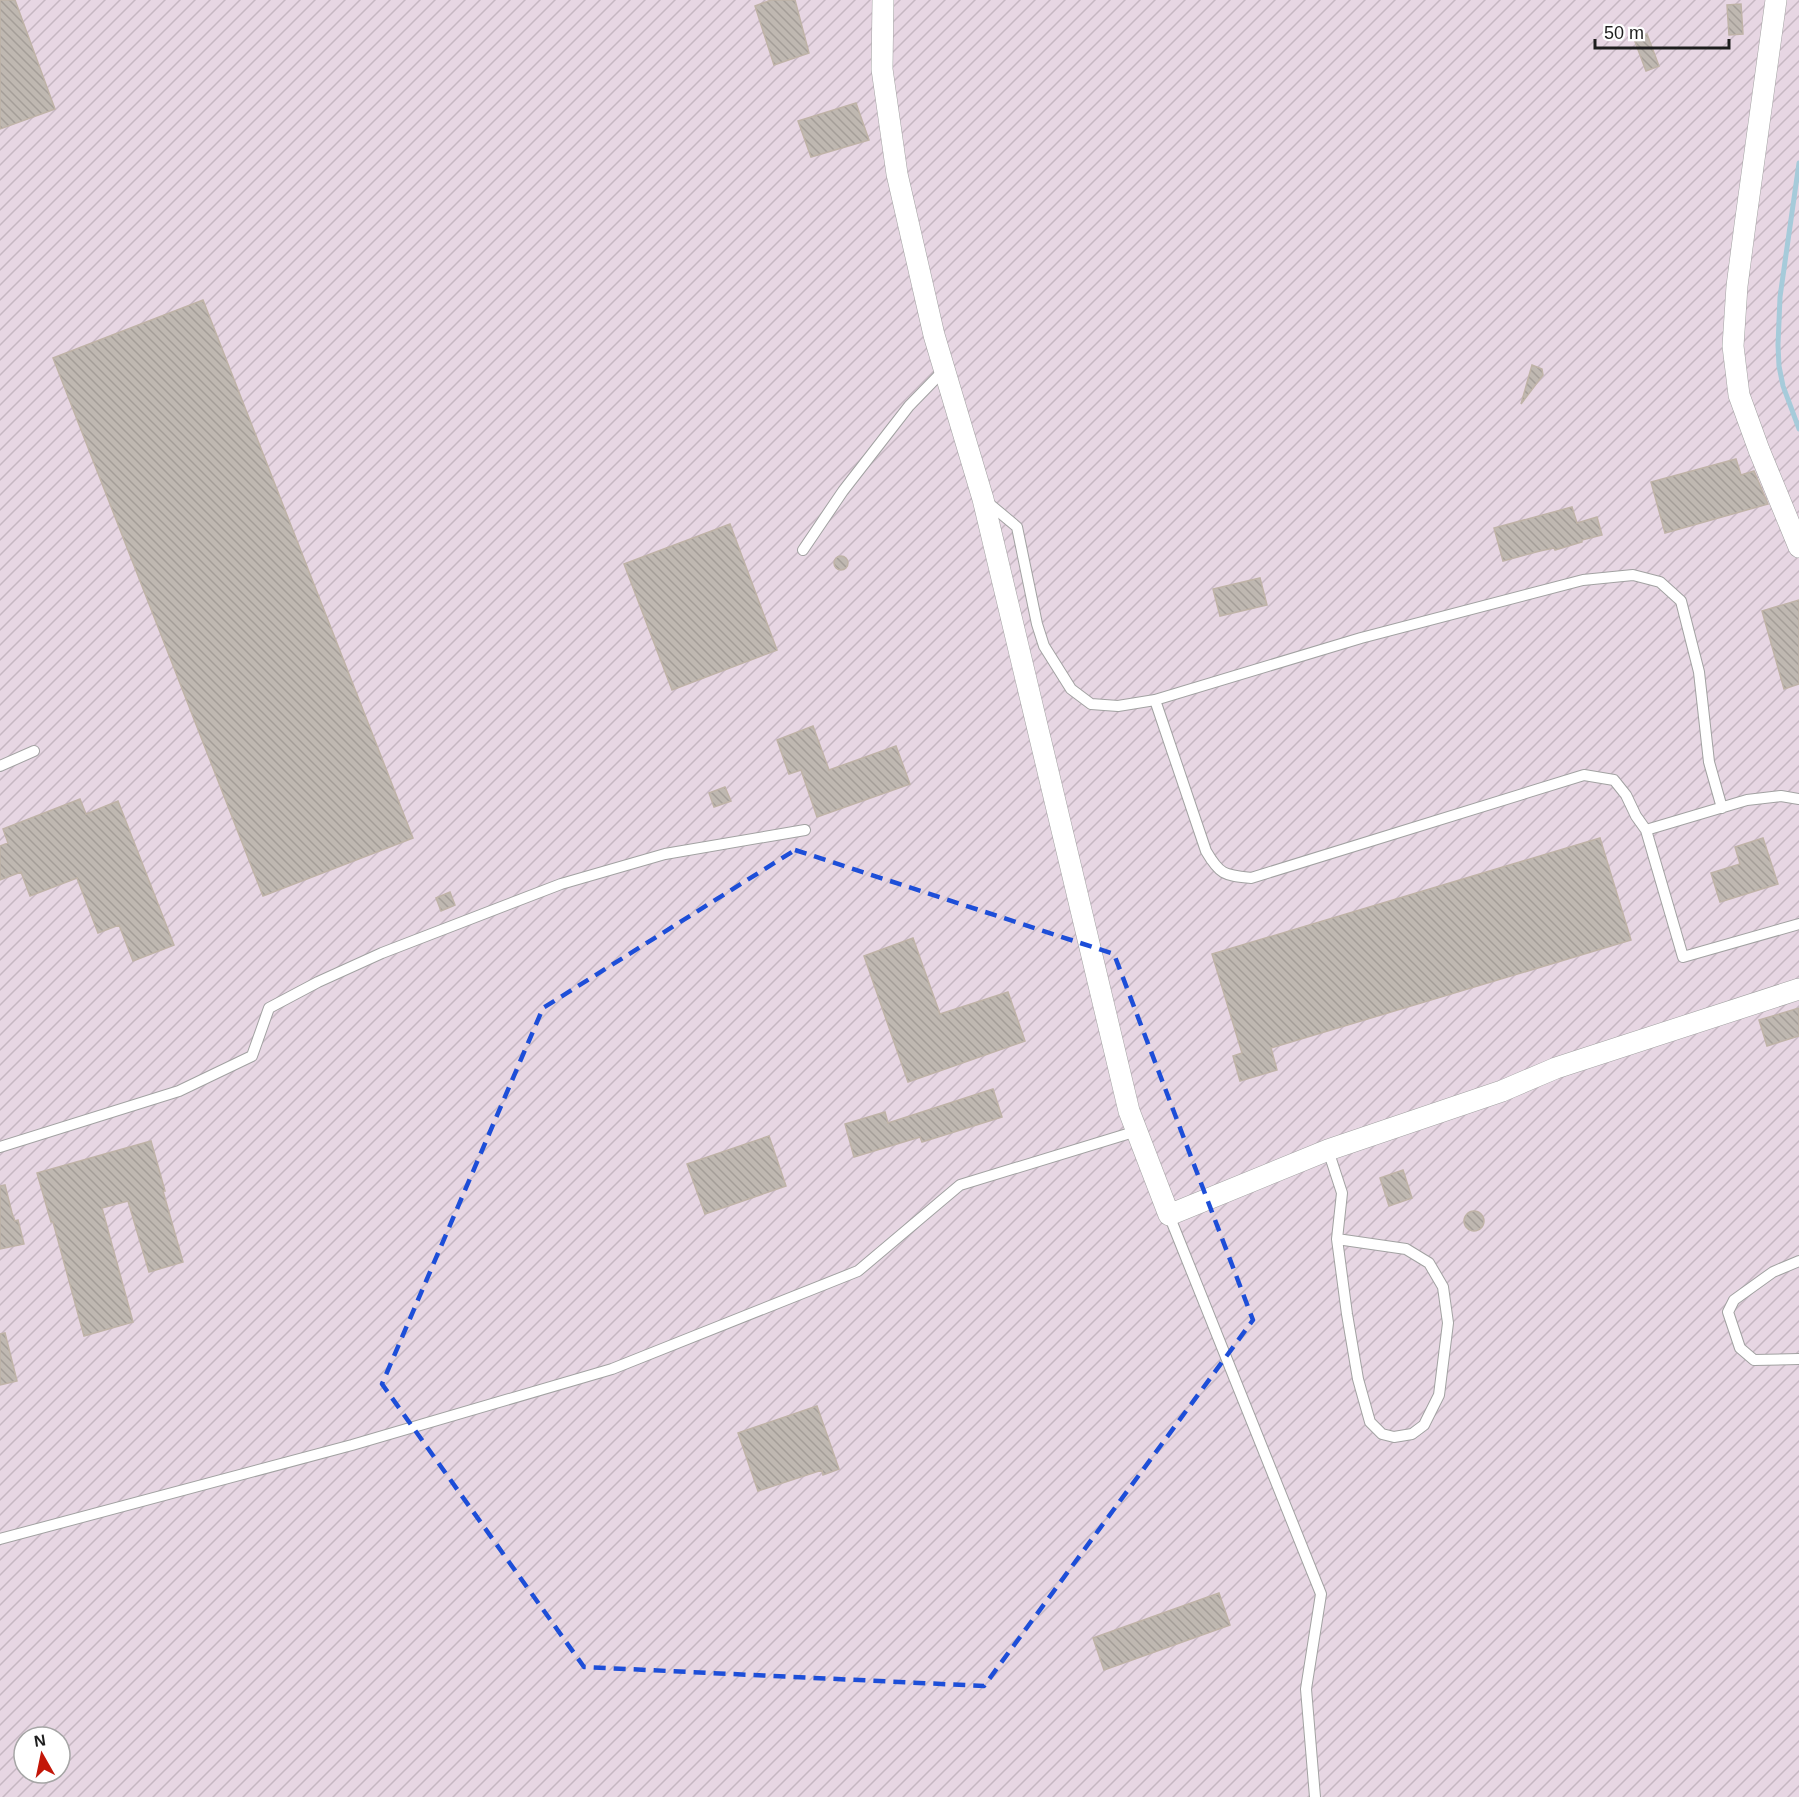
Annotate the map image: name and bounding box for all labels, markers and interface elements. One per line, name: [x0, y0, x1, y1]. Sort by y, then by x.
scale bar: [1595, 12, 1728, 50]
text: 50 m: [1604, 23, 1644, 43]
north arrow: [12, 1725, 72, 1785]
text: N: [33, 1731, 47, 1750]

